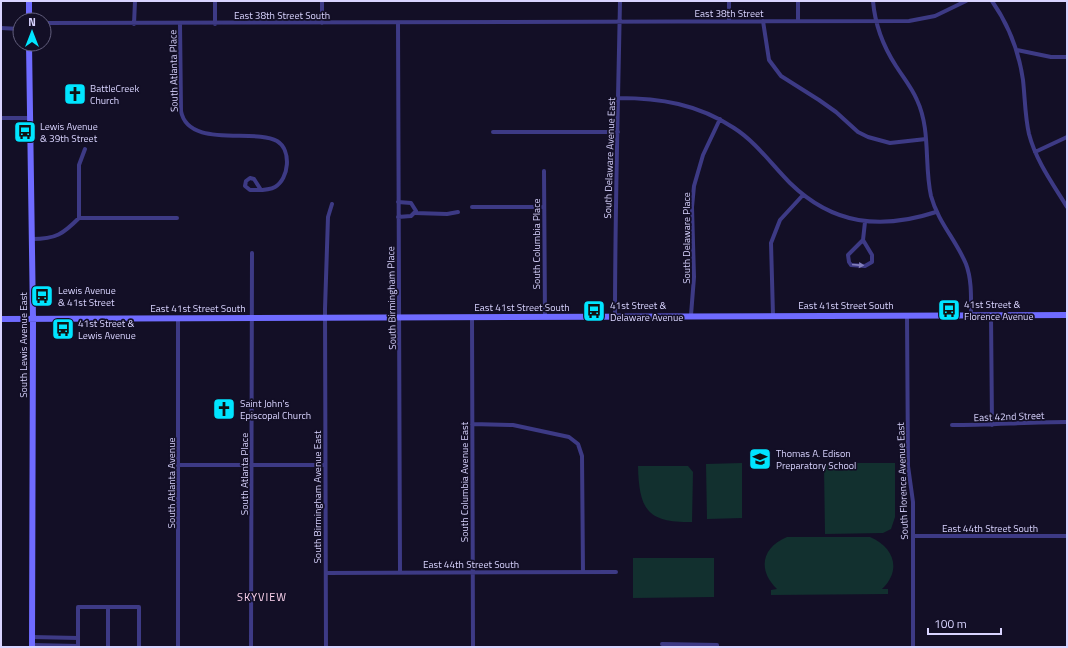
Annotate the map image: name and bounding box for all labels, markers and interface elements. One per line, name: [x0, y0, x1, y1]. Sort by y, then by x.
street label: East 38th Street: [695, 6, 764, 21]
street label: East 38th Street South: [234, 8, 330, 23]
north arrow: [12, 12, 52, 52]
text: N: [28, 14, 36, 30]
street label: South Atlanta Place: [165, 30, 182, 112]
church icon: BattleCreek Church: [62, 81, 88, 107]
place label: BattleCreek Church: [90, 81, 139, 108]
street label: South Delaware Avenue East: [600, 97, 619, 219]
bus stop icon: Lewis Avenue & 39th Street: [12, 119, 38, 145]
place label: Lewis Avenue & 39th Street: [40, 119, 98, 146]
street label: South Delaware Place: [679, 192, 694, 284]
street label: South Columbia Place: [529, 199, 544, 289]
street label: South Birmingham Place: [383, 246, 400, 350]
one-way arrow: [852, 262, 864, 269]
bus stop icon: Lewis Avenue & 41st Street: [29, 283, 55, 309]
place label: Lewis Avenue & 41st Street: [58, 283, 116, 310]
street label: South Lewis Avenue East: [16, 292, 31, 398]
bus stop icon: 41st Street & Florence Avenue: [936, 297, 962, 323]
place label: 41st Street & Florence Avenue: [964, 297, 1033, 324]
bus stop icon: 41st Street & Delaware Avenue: [581, 298, 607, 324]
place label: 41st Street & Delaware Avenue: [610, 298, 683, 325]
street label: East 41st Street South: [798, 298, 894, 313]
street label: East 41st Street South: [474, 300, 570, 315]
street label: East 41st Street South: [150, 301, 246, 316]
bus stop icon: 41st Street & Lewis Avenue: [50, 316, 76, 342]
place label: 41st Street & Lewis Avenue: [78, 316, 136, 343]
church icon: Saint John's Episcopal Church: [211, 396, 237, 422]
place label: Saint John's Episcopal Church: [240, 396, 311, 423]
street label: East 42nd Street: [973, 408, 1045, 425]
street label: South Columbia Avenue East: [457, 421, 472, 542]
street label: South Florence Avenue East: [893, 422, 912, 540]
street label: South Birmingham Avenue East: [310, 430, 325, 564]
street label: South Atlanta Place: [237, 433, 252, 515]
street label: South Atlanta Avenue: [164, 437, 179, 529]
school or university icon: Thomas A. Edison Preparatory School: [747, 446, 773, 472]
place label: Thomas A. Edison Preparatory School: [776, 446, 856, 473]
street label: East 44th Street South: [942, 521, 1038, 536]
street label: East 44th Street South: [423, 557, 519, 572]
district label: SKYVIEW: [237, 589, 287, 605]
scale bar: [928, 610, 1001, 636]
text: 100 m: [934, 614, 967, 633]

